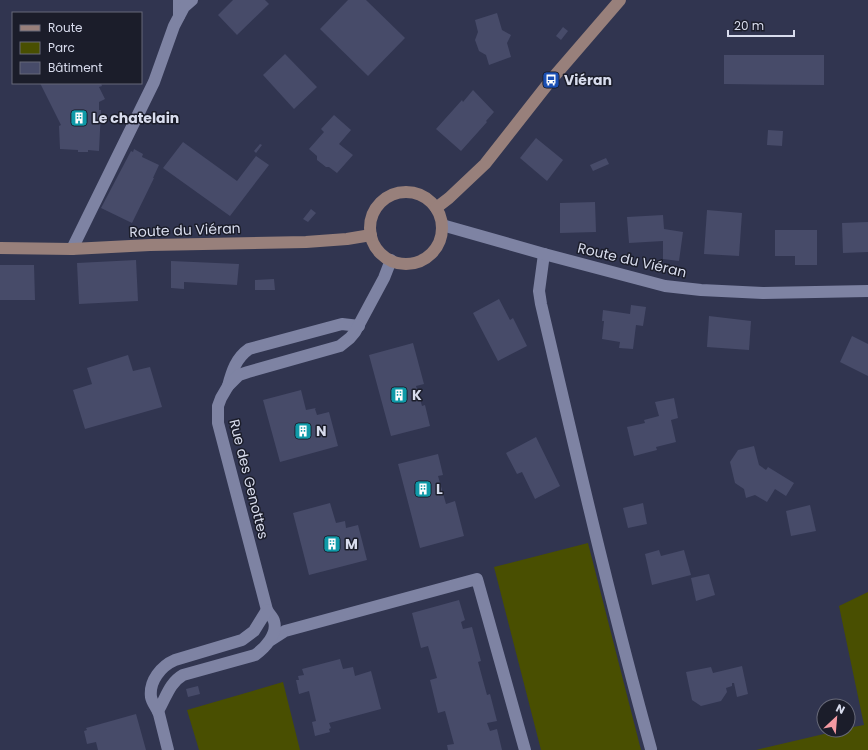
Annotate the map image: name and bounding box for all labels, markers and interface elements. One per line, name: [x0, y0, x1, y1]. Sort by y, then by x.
legend: [12, 12, 142, 84]
scale bar: [728, 12, 794, 38]
text: 20 m: [734, 17, 764, 34]
text: Route: [48, 19, 82, 36]
text: Parc: [48, 39, 75, 56]
text: Bâtiment: [48, 59, 103, 76]
bus stop icon: Viéran: [541, 70, 561, 90]
place label: Viéran: [564, 70, 612, 90]
building icon: Le chatelain: [69, 108, 89, 128]
place label: Le chatelain: [92, 108, 179, 128]
street label: Route du Viéran: [129, 218, 241, 242]
street label: Route du Viéran: [576, 238, 688, 282]
building icon: K: [389, 385, 409, 405]
place label: K: [412, 385, 422, 405]
street label: Rue des Genottes: [224, 417, 274, 541]
building icon: N: [293, 421, 313, 441]
place label: N: [316, 421, 327, 441]
building icon: L: [413, 479, 433, 499]
place label: L: [436, 479, 443, 499]
building icon: M: [322, 534, 342, 554]
place label: M: [345, 534, 358, 554]
north arrow: [816, 698, 856, 738]
text: N: [833, 700, 848, 718]

